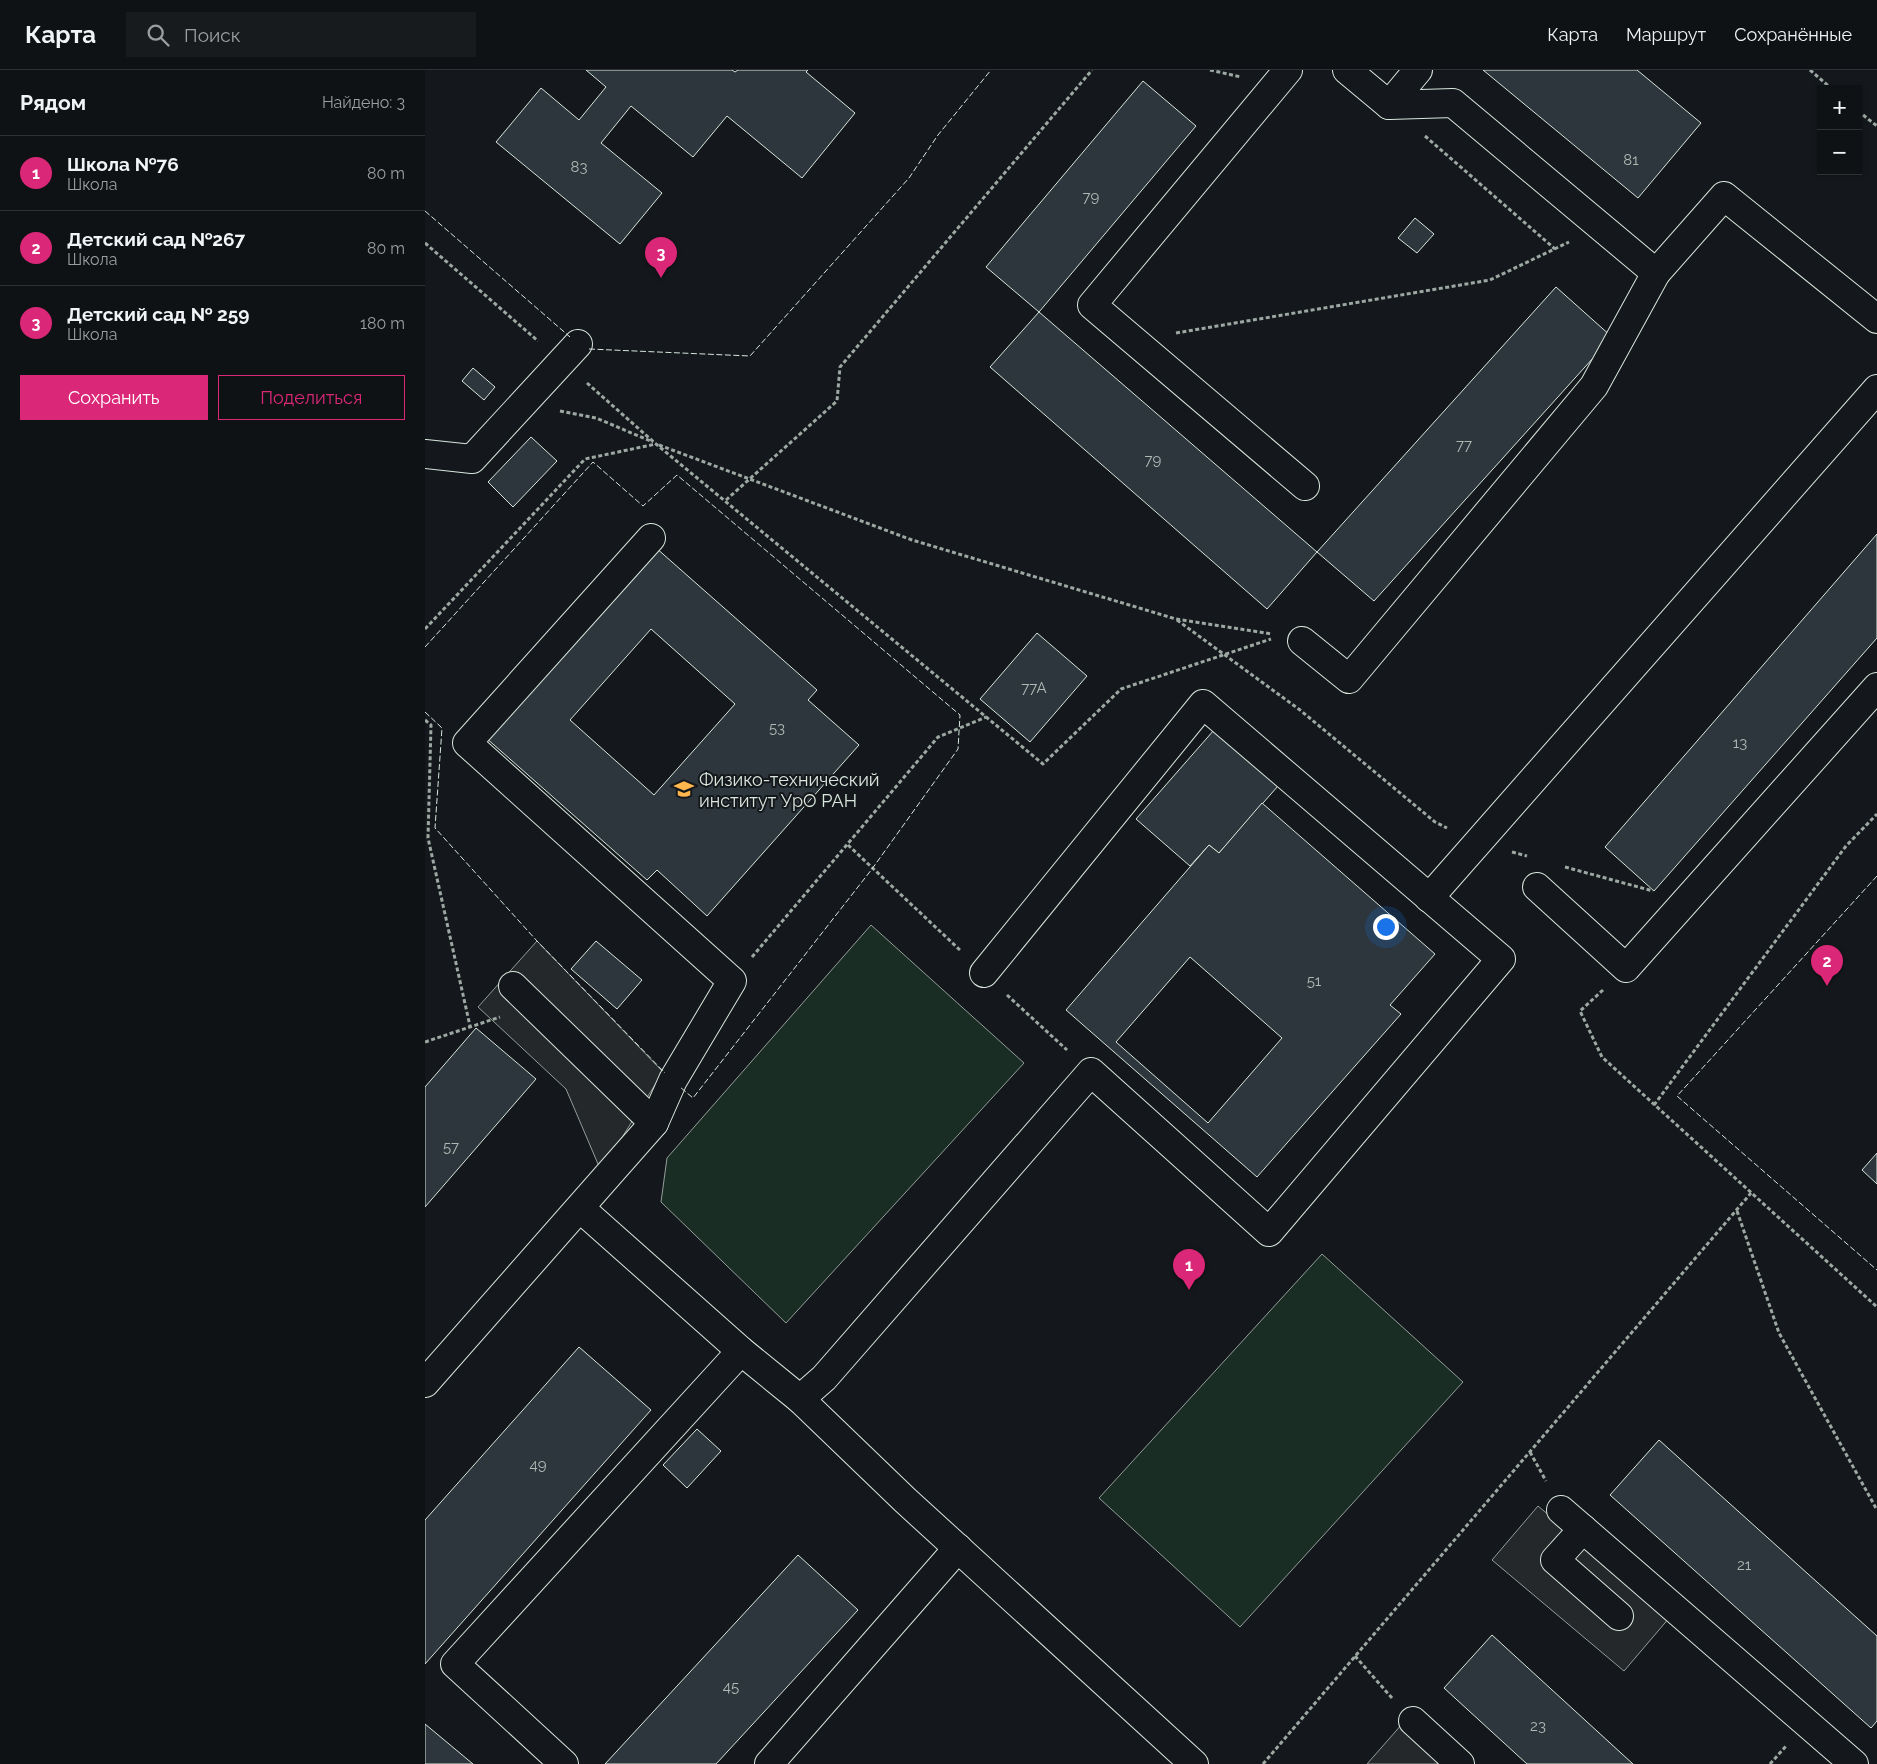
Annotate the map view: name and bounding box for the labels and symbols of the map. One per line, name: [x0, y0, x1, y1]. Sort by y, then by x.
house number: 81: [1623, 151, 1639, 169]
house number: 83: [571, 158, 587, 176]
house number: 79: [1083, 188, 1100, 206]
pin: 3: [645, 237, 677, 278]
house number: 77: [1456, 436, 1472, 454]
house number: 79: [1145, 451, 1162, 469]
house number: 77А: [1021, 679, 1047, 697]
house number: 53: [769, 719, 785, 737]
house number: 13: [1733, 734, 1747, 752]
place label: Физико-технический институт УрО РАН: [699, 769, 880, 811]
school or university icon: Физико-технический институт УрО РАН: [673, 778, 695, 800]
your location: [1373, 914, 1399, 940]
pin: 2: [1811, 945, 1843, 986]
house number: 51: [1307, 972, 1322, 990]
house number: 57: [443, 1138, 459, 1156]
pin: 1: [1173, 1249, 1205, 1290]
house number: 49: [530, 1456, 547, 1474]
house number: 21: [1737, 1556, 1752, 1574]
house number: 45: [723, 1678, 739, 1696]
house number: 23: [1530, 1717, 1546, 1735]

